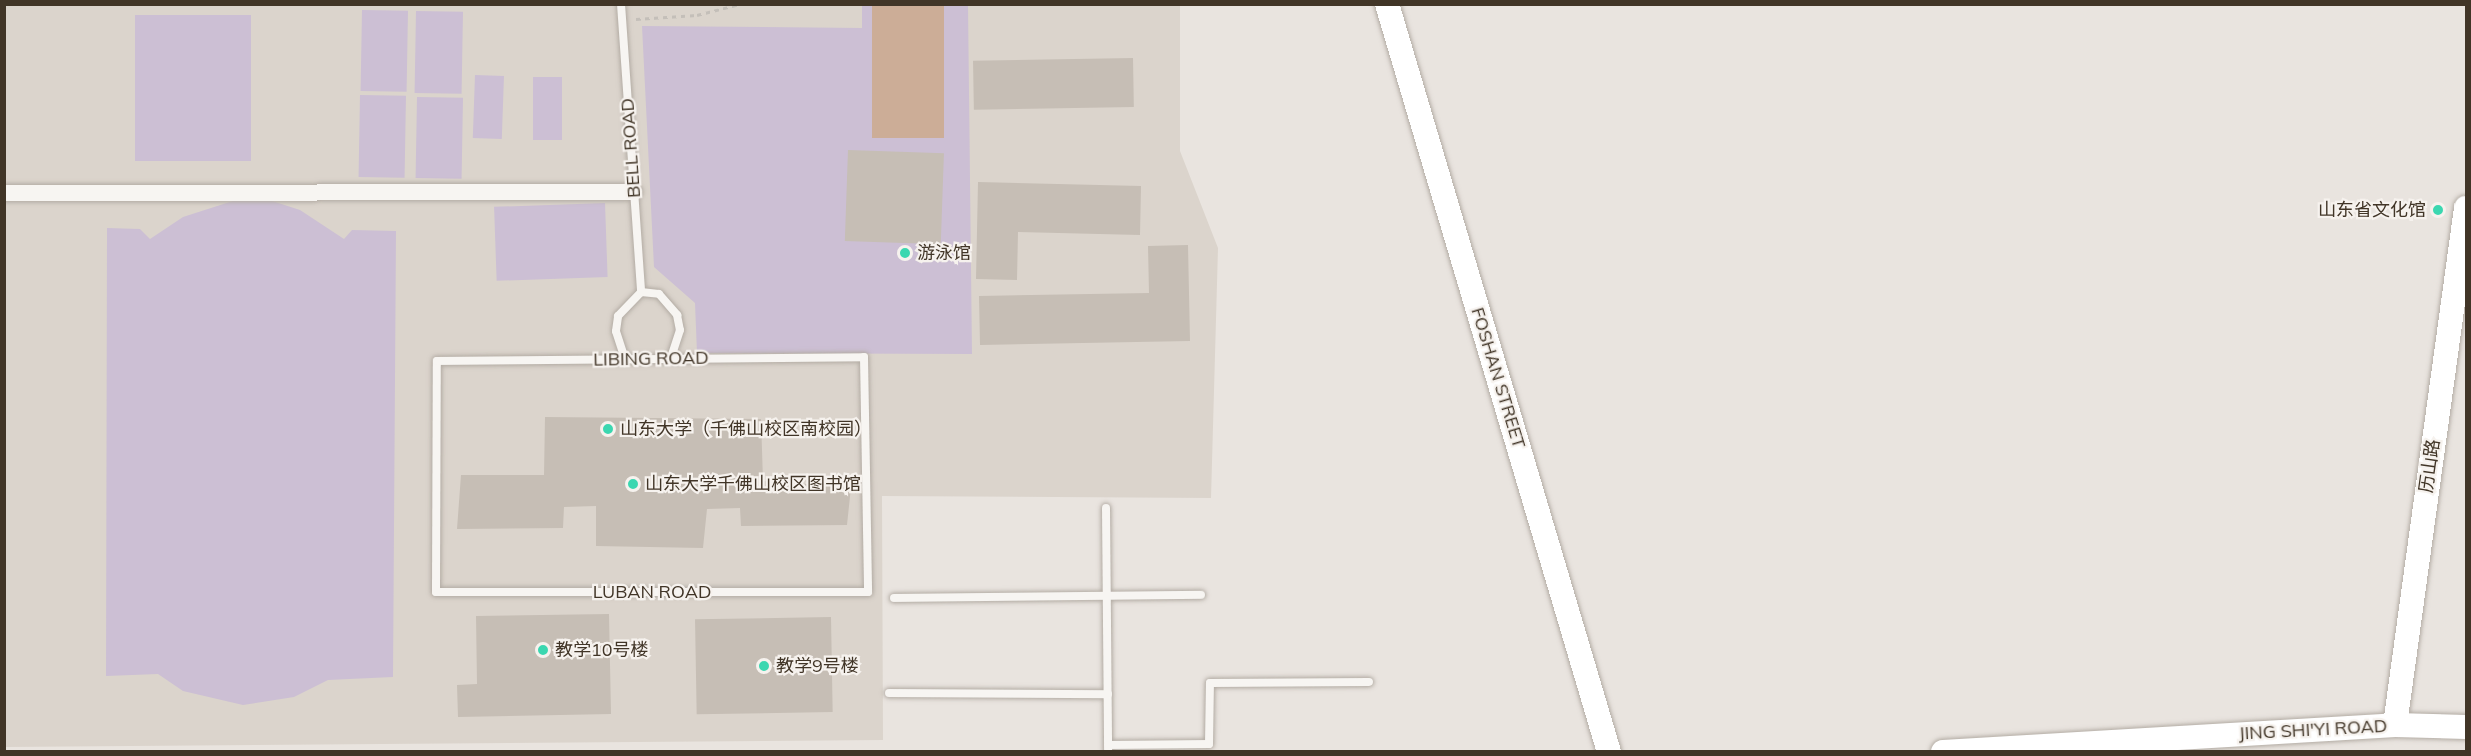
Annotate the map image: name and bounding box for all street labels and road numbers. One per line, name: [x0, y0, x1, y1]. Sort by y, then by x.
street label: BELL ROAD: [617, 97, 645, 199]
street label: FOSHAN STREET: [1466, 305, 1530, 451]
street label: LIBING ROAD: [593, 347, 709, 371]
street label: 历山路: [2416, 438, 2444, 494]
street label: LUBAN ROAD: [593, 581, 711, 603]
street label: JING SHI'YI ROAD: [2238, 715, 2388, 745]

